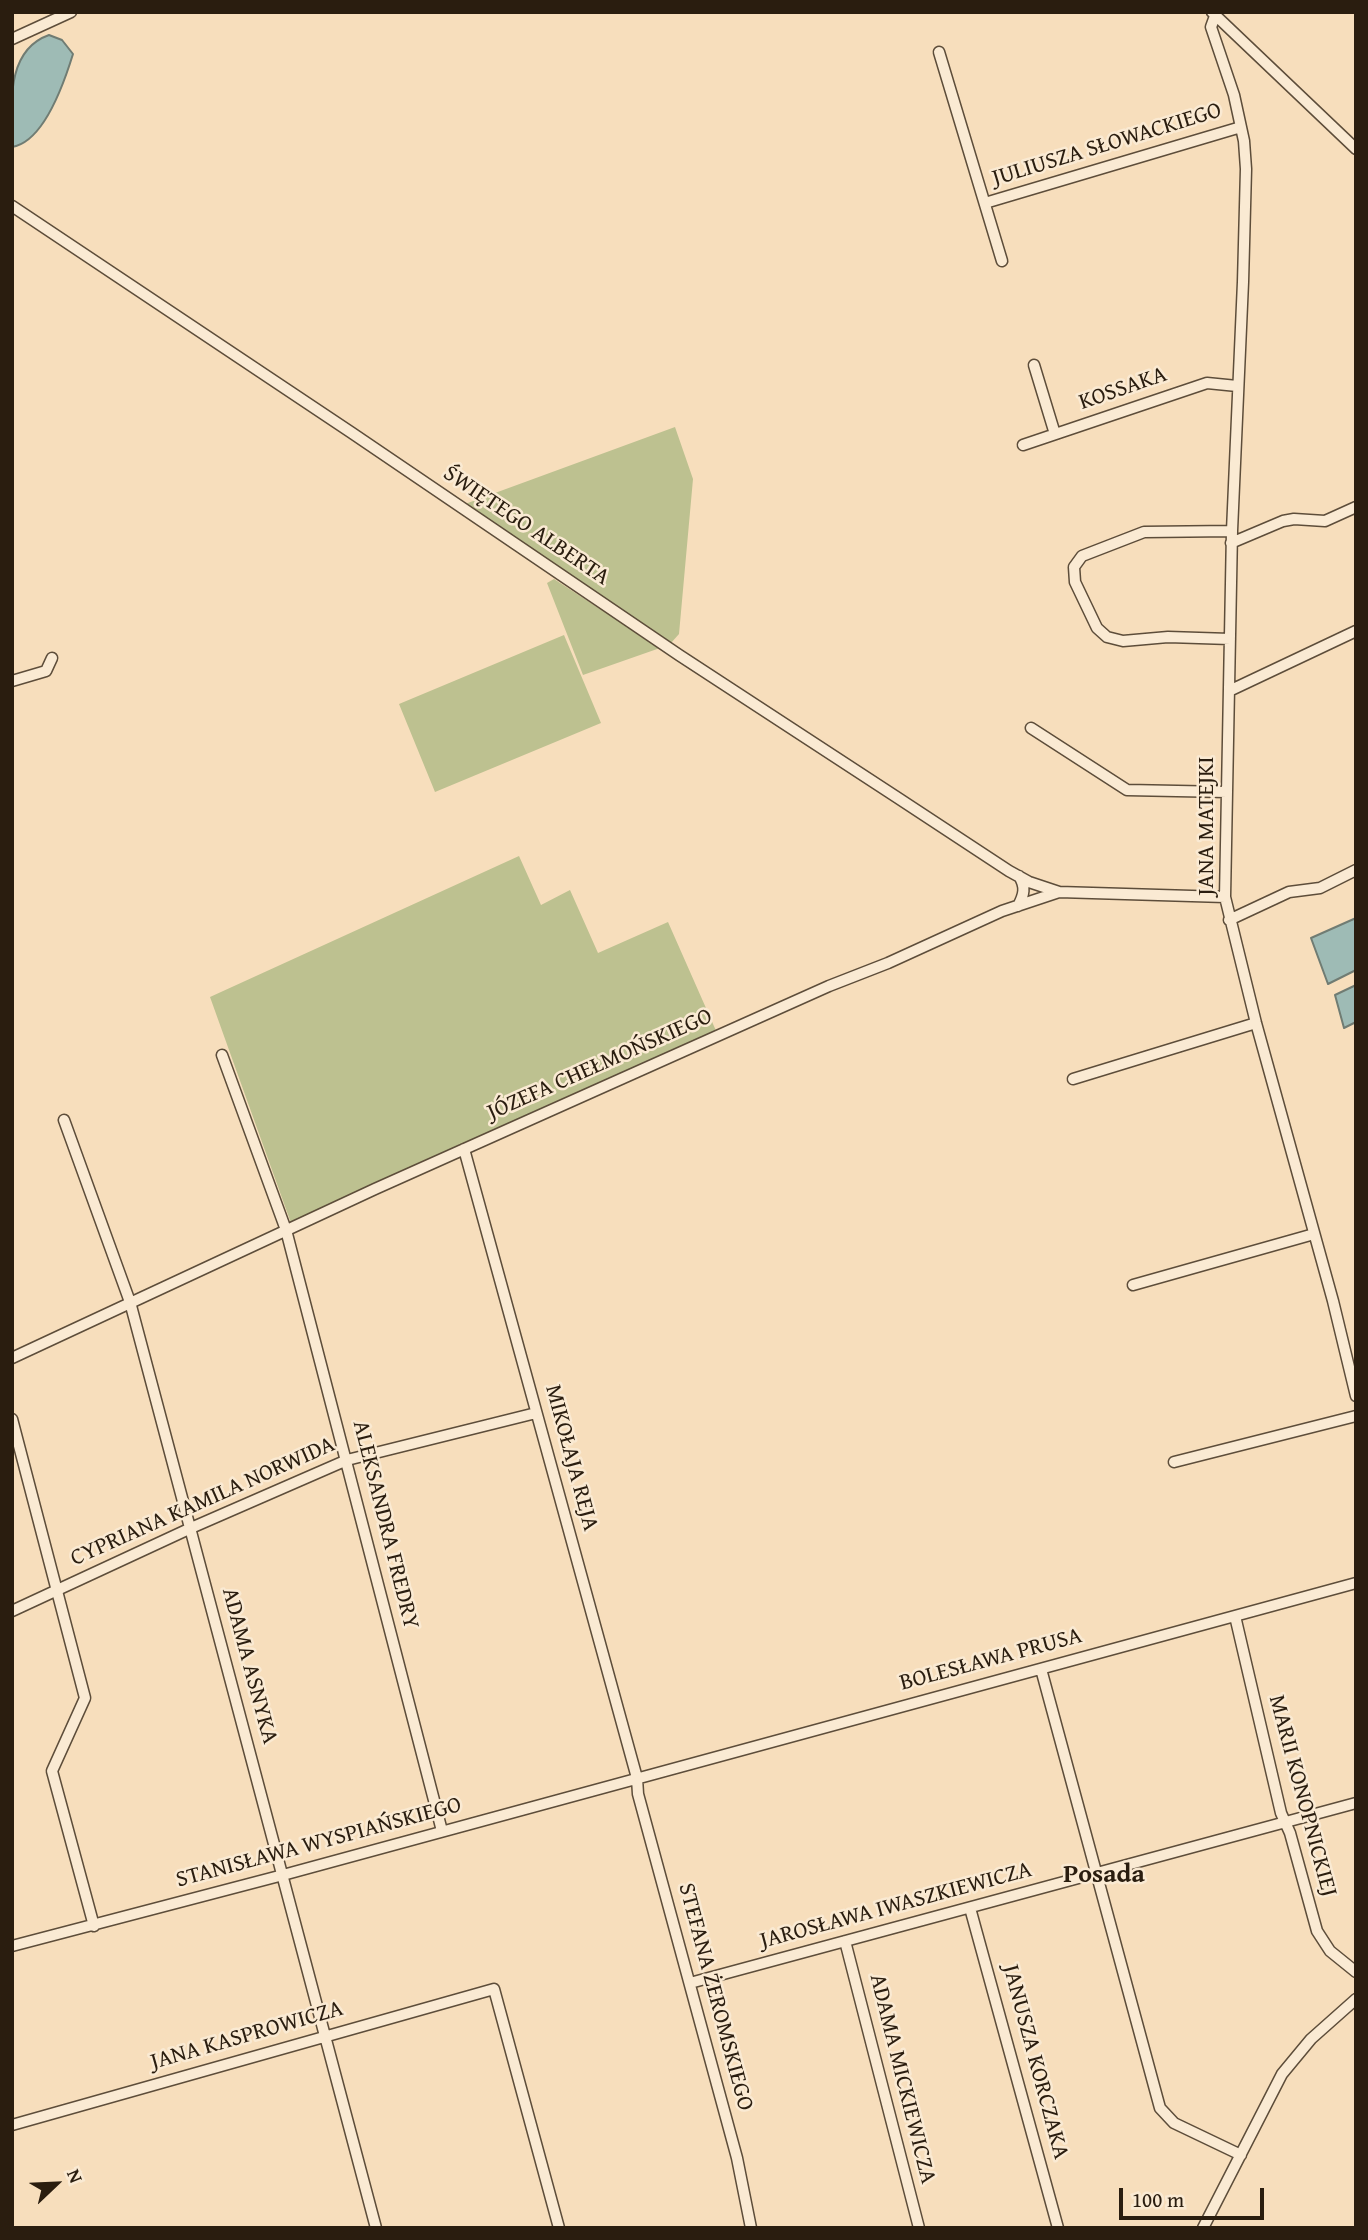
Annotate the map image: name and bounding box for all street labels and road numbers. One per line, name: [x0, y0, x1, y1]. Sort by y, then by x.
street label: JULIUSZA SŁOWACKIEGO: [989, 97, 1225, 193]
street label: KOSSAKA: [1076, 361, 1170, 417]
street label: ŚWIĘTEGO ALBERTA: [438, 460, 614, 592]
street label: JANA MATEJKI: [1193, 756, 1221, 896]
street label: JÓZEFA CHEŁMOŃSKIEGO: [483, 1003, 717, 1127]
street label: MIKOŁAJA REJA: [538, 1382, 604, 1534]
street label: ALEKSANDRA FREDRY: [346, 1418, 424, 1632]
street label: CYPRIANA KAMILA NORWIDA: [67, 1431, 339, 1573]
street label: ADAMA ASNYKA: [215, 1585, 283, 1747]
street label: BOLESŁAWA PRUSA: [897, 1622, 1085, 1698]
street label: MARII KONOPNICKIEJ: [1262, 1692, 1342, 1900]
street label: STANISŁAWA WYSPIAŃSKIEGO: [173, 1792, 465, 1894]
street label: JAROSŁAWA IWASZKIEWICZA: [757, 1856, 1035, 1956]
street label: STEFANA ŻEROMSKIEGO: [671, 1880, 759, 2114]
street label: JANUSZA KORCZAKA: [996, 1962, 1074, 2162]
street label: ADAMA MICKIEWICZA: [863, 1971, 941, 2187]
street label: JANA KASPROWICZA: [148, 1995, 346, 2077]

